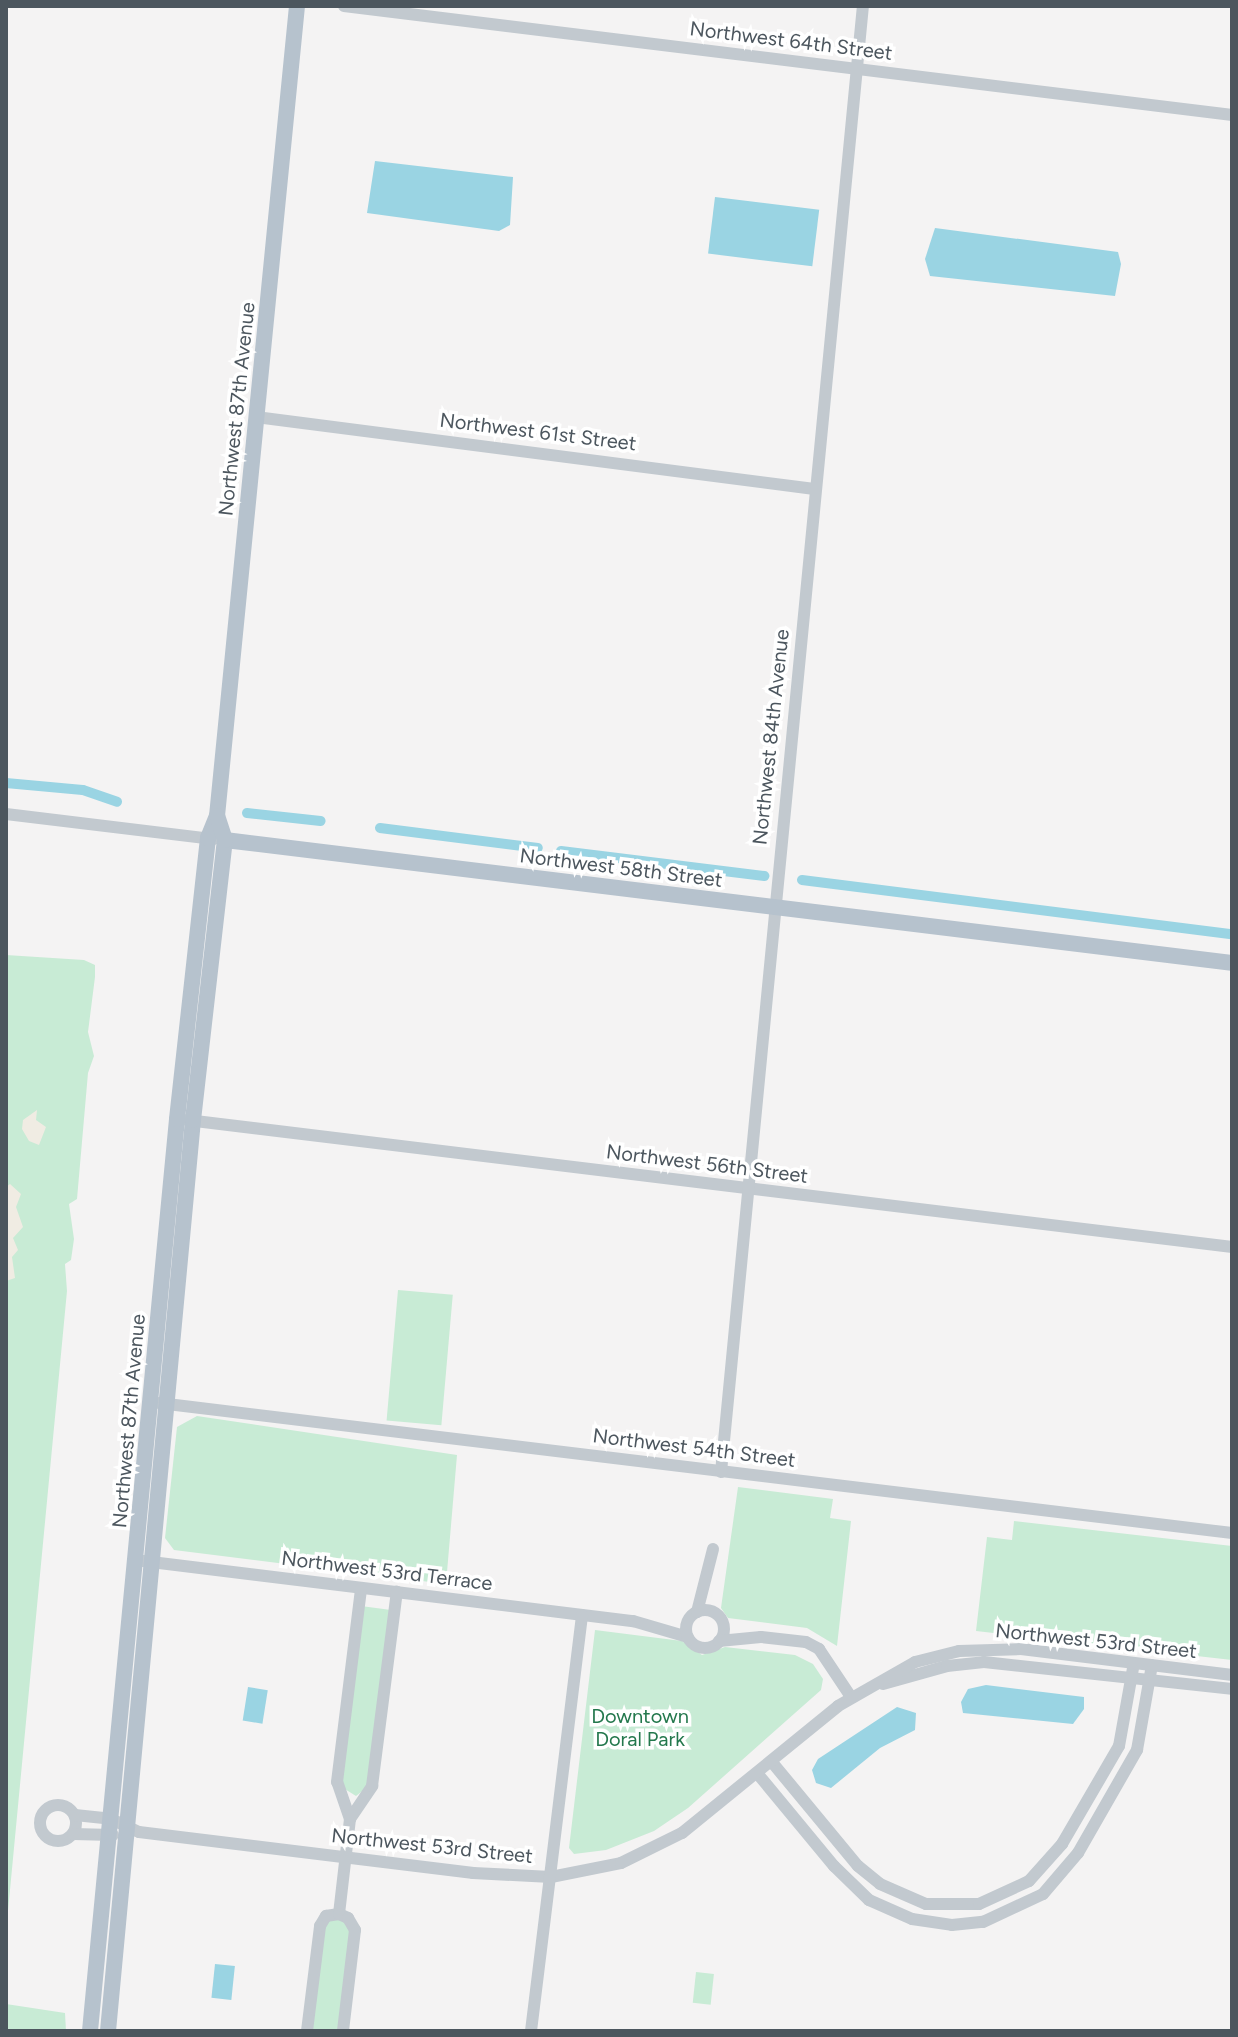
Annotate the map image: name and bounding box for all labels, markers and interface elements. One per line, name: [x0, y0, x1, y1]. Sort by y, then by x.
street label: Northwest 64th Street: [688, 17, 894, 65]
street label: Northwest 87th Avenue: [214, 301, 260, 517]
street label: Northwest 61st Street: [438, 408, 638, 456]
street label: Northwest 84th Avenue: [748, 628, 794, 846]
street label: Northwest 58th Street: [518, 844, 724, 892]
street label: Northwest 56th Street: [605, 1140, 809, 1188]
street label: Northwest 87th Avenue: [108, 1313, 150, 1529]
street label: Northwest 54th Street: [591, 1424, 797, 1472]
street label: Northwest 53rd Terrace: [280, 1546, 494, 1596]
street label: Northwest 53rd Street: [994, 1618, 1198, 1664]
park label: Downtown Doral Park: [591, 1705, 689, 1752]
street label: Northwest 53rd Street: [330, 1823, 534, 1869]

